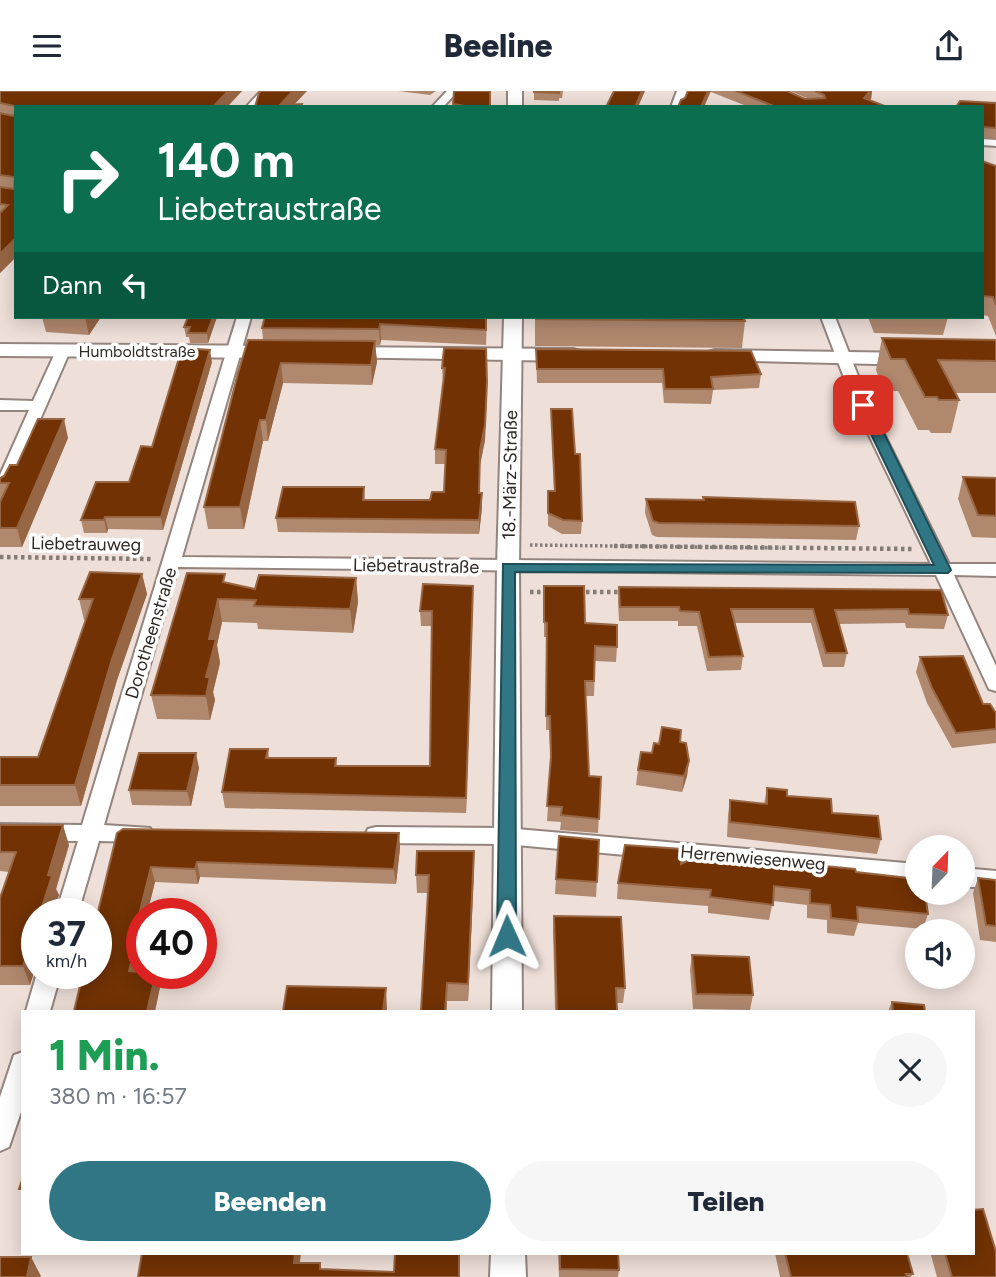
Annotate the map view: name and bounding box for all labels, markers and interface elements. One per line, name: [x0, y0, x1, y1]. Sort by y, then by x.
icon: menu: [28, 27, 66, 65]
text: Beeline: [444, 27, 552, 65]
icon: share: [930, 27, 968, 65]
text: 140 m: [157, 130, 295, 189]
icon: right: [42, 133, 133, 224]
text: Liebetraustraße: [157, 190, 382, 228]
icon: left: [116, 266, 154, 304]
text: Dann: [42, 269, 102, 301]
street label: Humboldtstraße: [79, 342, 196, 361]
pin: [833, 375, 893, 435]
icon: arrive: [844, 386, 882, 424]
street label: 18.-März-Straße: [498, 410, 522, 540]
street label: Liebetrauweg: [31, 532, 141, 556]
street label: Liebetraustraße: [353, 554, 479, 578]
street label: Dorotheenstraße: [121, 564, 181, 701]
north arrow: [905, 835, 975, 905]
map controls: [905, 835, 975, 989]
street label: Herrenwiesenweg: [679, 841, 827, 875]
speed limit sign: 40: [126, 898, 217, 989]
position arrow: [470, 899, 544, 973]
text: 37: [47, 913, 86, 955]
button: sound: [905, 919, 975, 989]
text: km/h: [46, 950, 87, 972]
text: 1 Min.: [49, 1030, 160, 1081]
button: close: [873, 1033, 947, 1107]
text: 380 m · 16:57: [49, 1082, 187, 1110]
button: Beenden: [49, 1161, 491, 1241]
button: Teilen: [505, 1161, 947, 1241]

